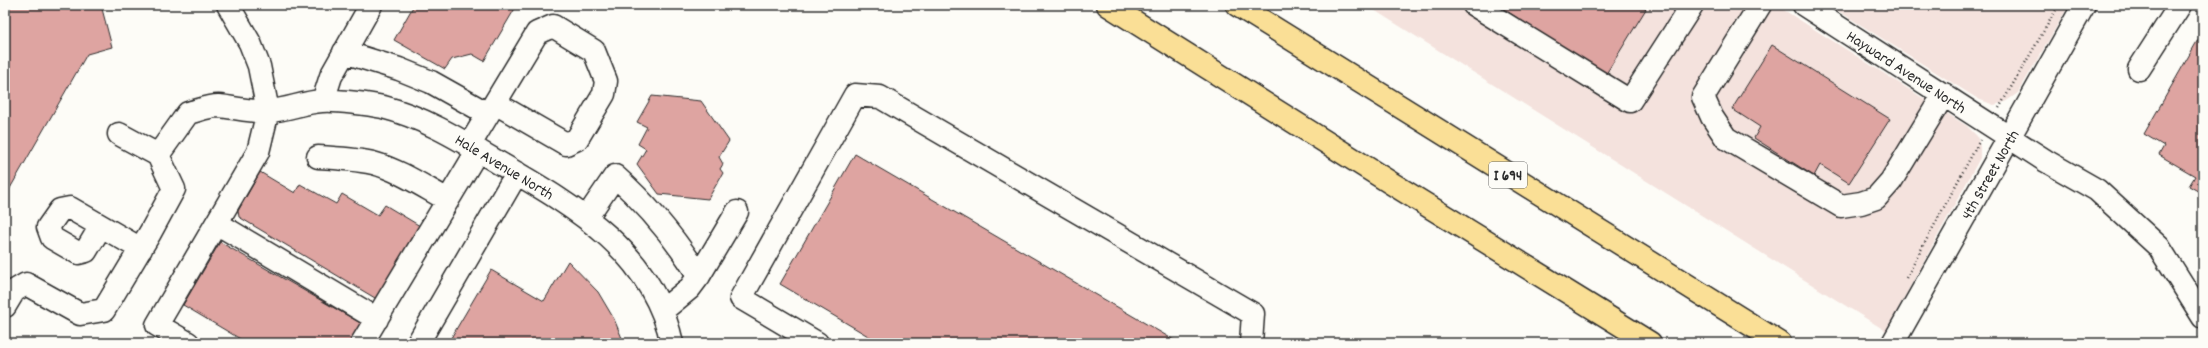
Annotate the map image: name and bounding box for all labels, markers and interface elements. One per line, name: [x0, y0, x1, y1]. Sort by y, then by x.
street label: Hayward Avenue North: [1841, 26, 1970, 121]
street label: 4th Street North: [1956, 126, 2026, 224]
street label: Hale Avenue North: [450, 129, 558, 207]
road number: I 694: [1489, 162, 1527, 188]

